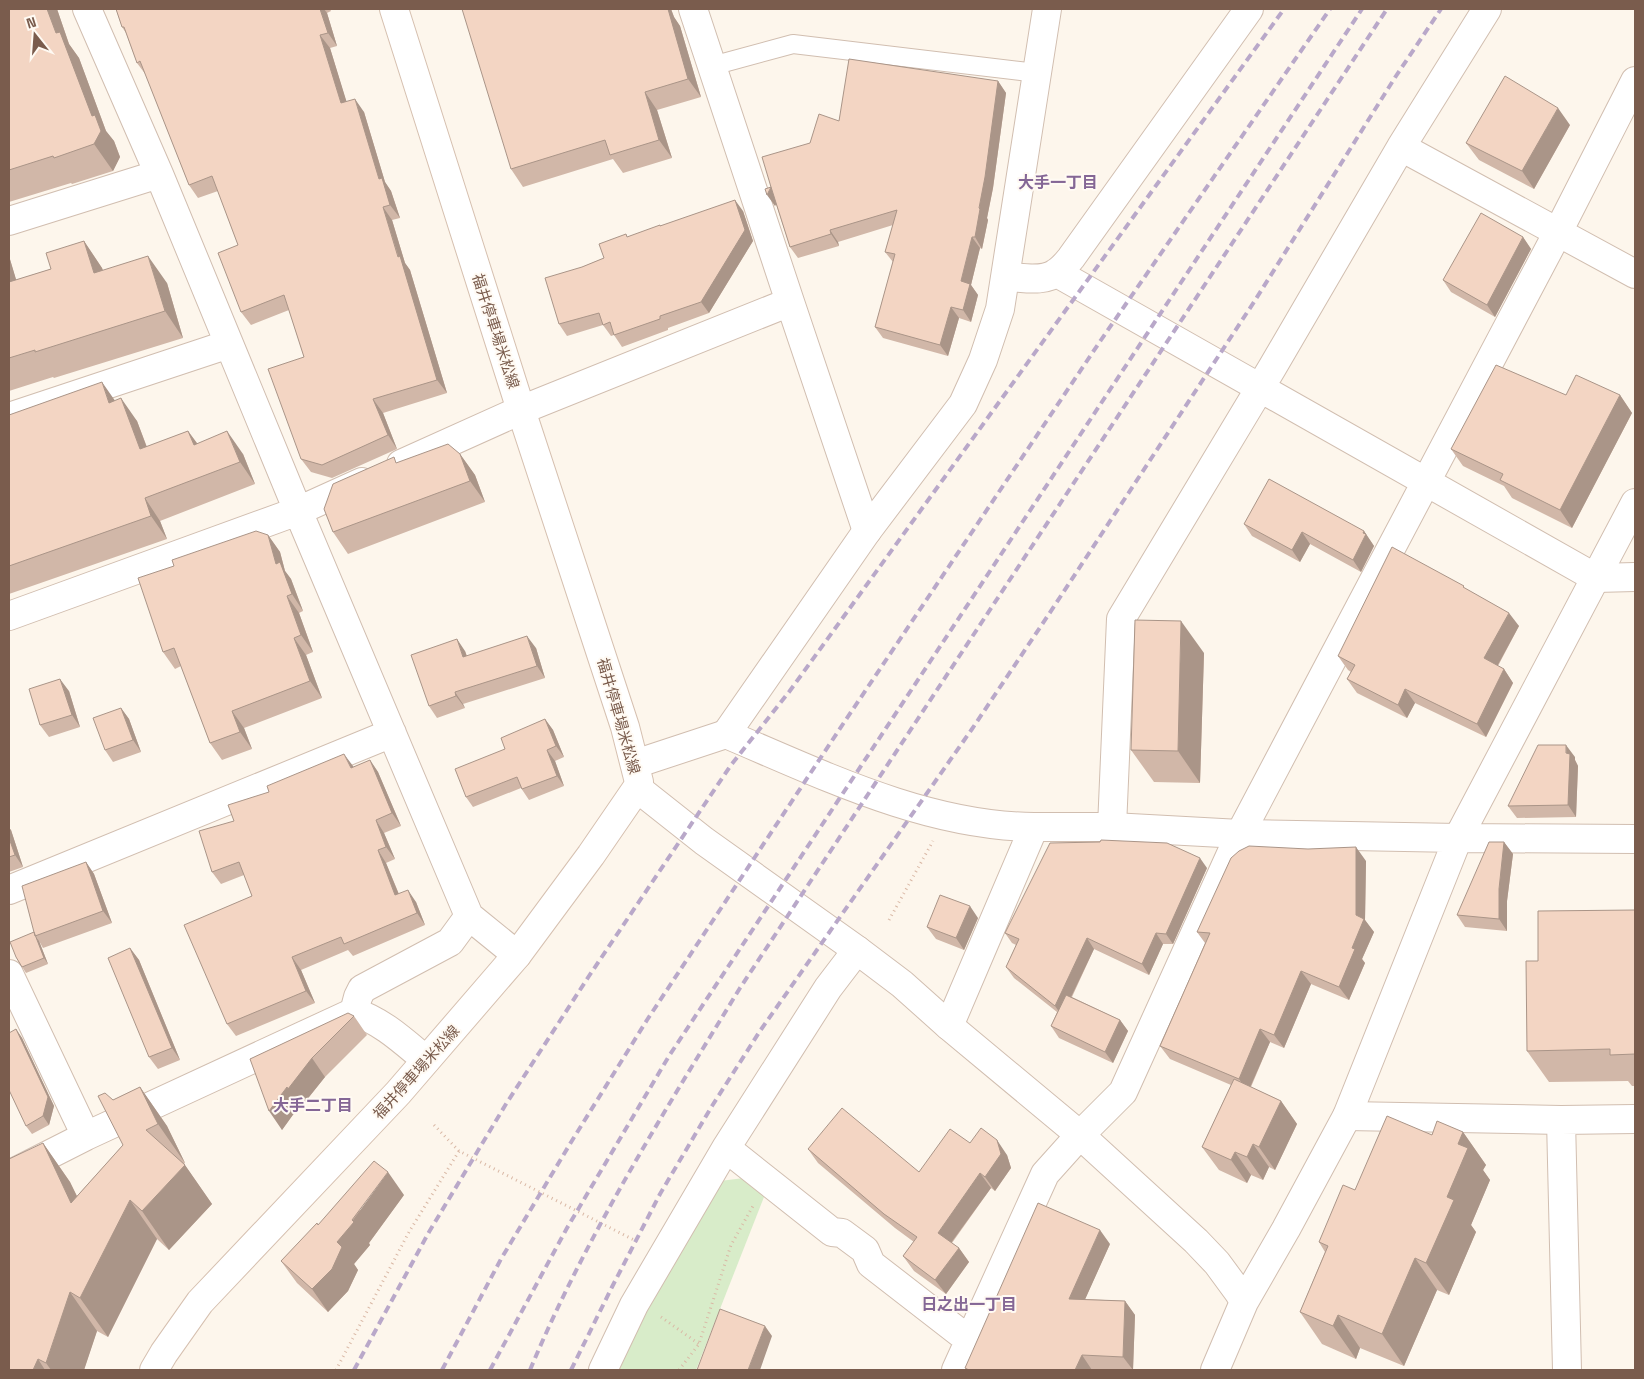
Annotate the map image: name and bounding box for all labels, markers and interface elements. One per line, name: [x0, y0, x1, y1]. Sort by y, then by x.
north arrow: [10, 10, 60, 60]
text: N: [24, 13, 38, 33]
district label: 大手一丁目: [1018, 172, 1098, 193]
street label: 福井停車場米松線: [468, 271, 524, 391]
street label: 福井停車場米松線: [593, 656, 645, 776]
street label: 福井停車場米松線: [369, 1021, 463, 1123]
district label: 大手二丁目: [273, 1095, 353, 1116]
district label: 日之出一丁目: [921, 1294, 1017, 1315]

